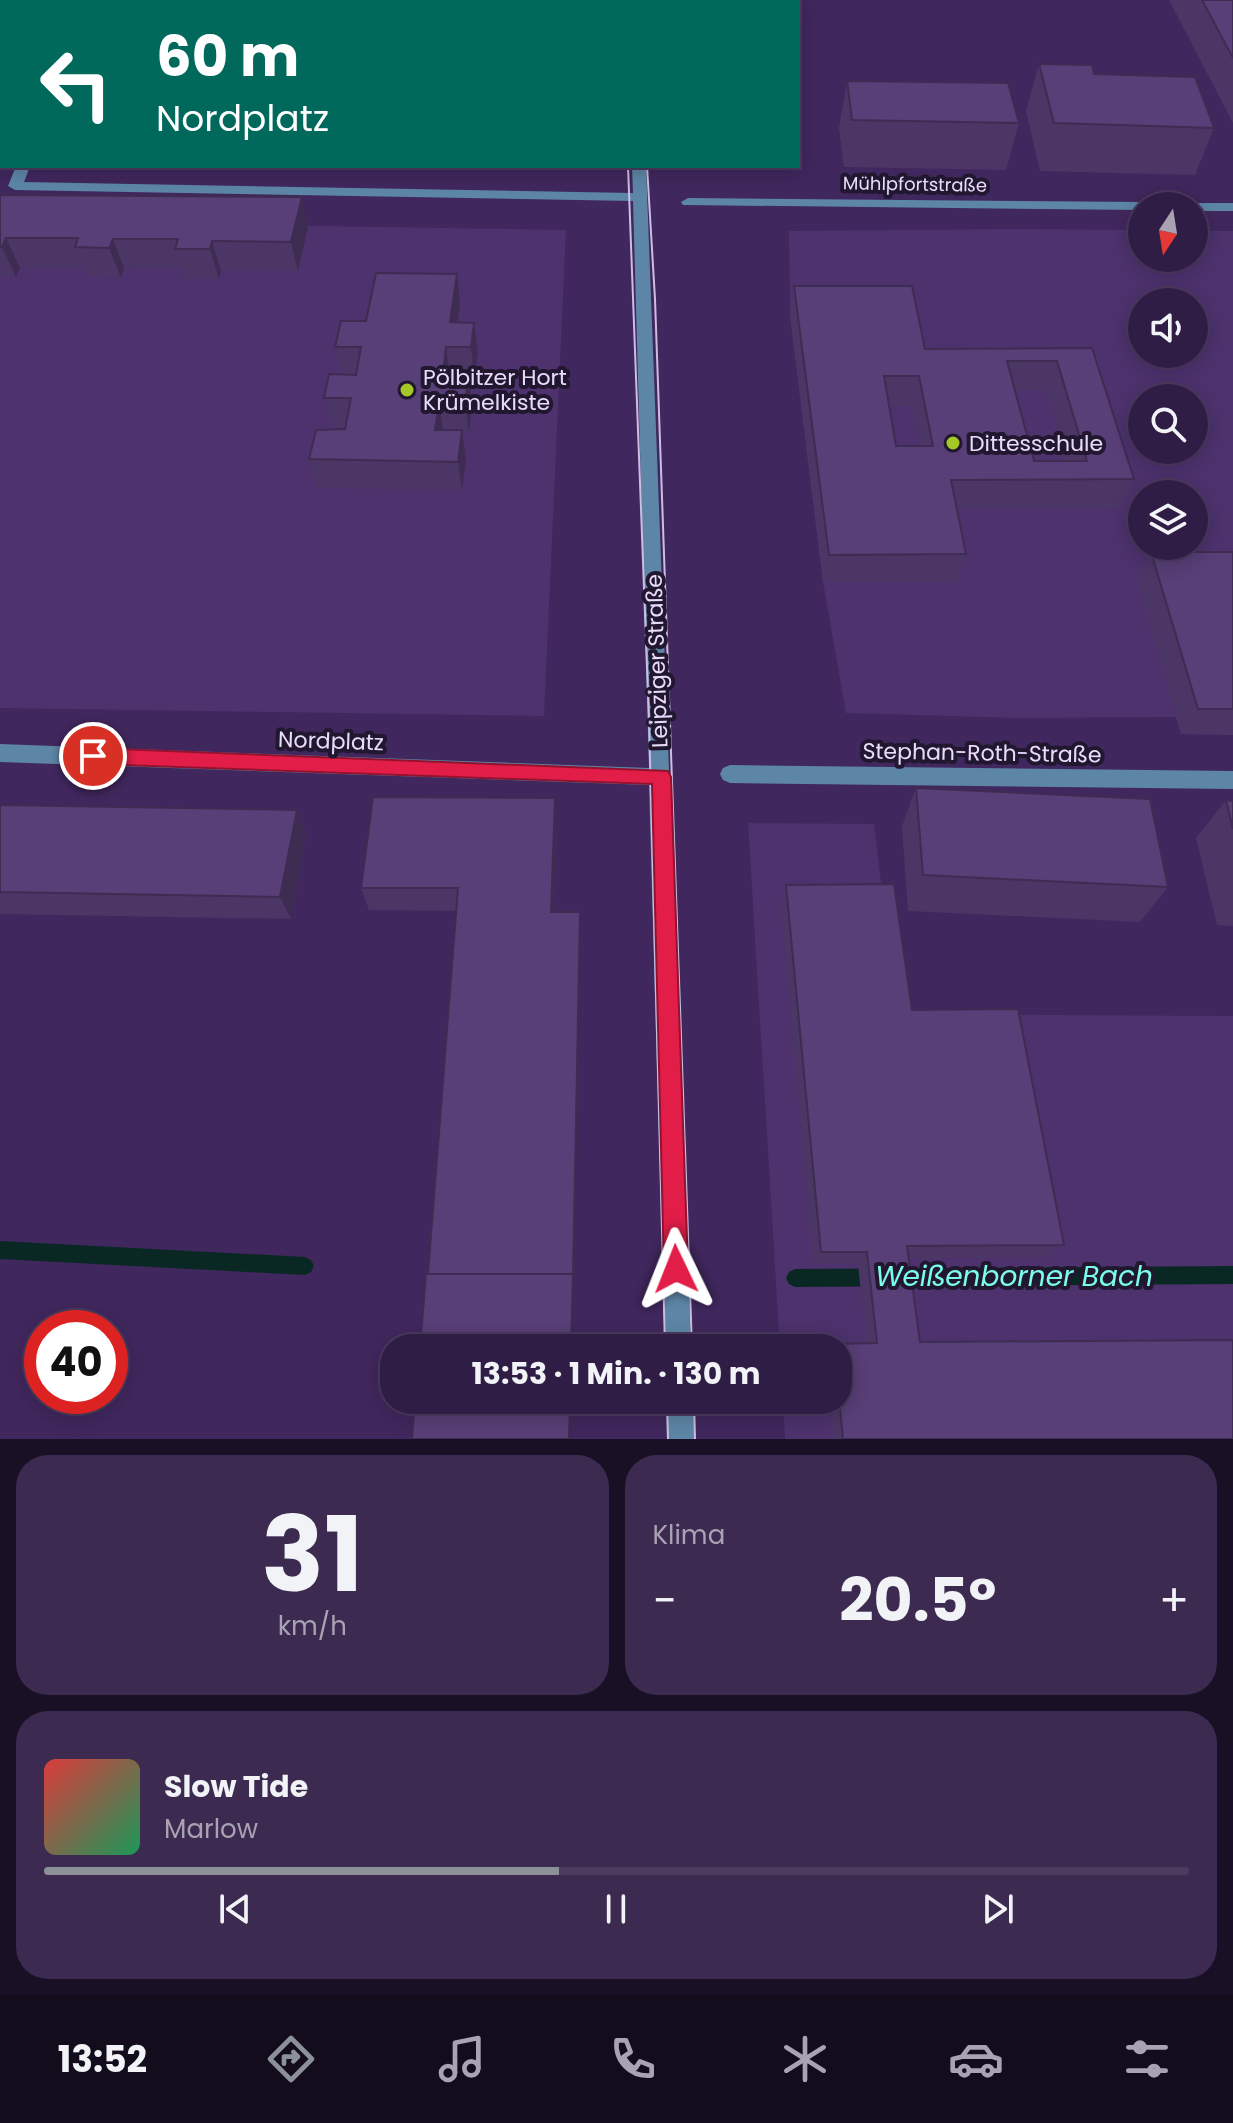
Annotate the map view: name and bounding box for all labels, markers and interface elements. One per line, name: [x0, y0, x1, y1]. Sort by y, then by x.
text: 60 m: [156, 17, 299, 96]
icon: left: [24, 32, 128, 136]
text: Nordplatz: [156, 93, 329, 144]
street label: Mühlpfortstraße: [843, 170, 987, 198]
north arrow: [1128, 192, 1208, 272]
map controls: [1128, 192, 1208, 560]
button: sound: [1128, 288, 1208, 368]
place label: Pölbitzer Hort Krümelkiste: [423, 362, 567, 418]
marker: Pölbitzer Hort Krümelkiste: [398, 381, 416, 399]
button: search: [1128, 384, 1208, 464]
place label: Dittesschule: [969, 428, 1103, 459]
marker: Dittesschule: [944, 434, 962, 452]
button: layers: [1128, 480, 1208, 560]
street label: Leipziger Straße: [638, 573, 676, 749]
pin: [59, 722, 127, 790]
street label: Nordplatz: [278, 724, 384, 758]
icon: arrive: [71, 734, 115, 778]
street label: Stephan-Roth-Straße: [862, 735, 1102, 771]
position arrow: [634, 1227, 718, 1311]
water label: Weißenborner Bach: [875, 1257, 1153, 1296]
speed limit sign: 40: [24, 1310, 128, 1414]
text: 13:53 · 1 Min. · 130 m: [472, 1352, 760, 1395]
text: 31: [261, 1482, 363, 1627]
text: Klima: [653, 1517, 725, 1553]
text: 20.5°: [839, 1558, 996, 1642]
text: −: [653, 1570, 677, 1631]
text: +: [1159, 1570, 1189, 1631]
text: km/h: [278, 1608, 347, 1644]
text: Slow Tide: [164, 1765, 308, 1808]
text: Marlow: [164, 1811, 258, 1847]
icon: previous: [213, 1887, 257, 1931]
icon: pause: [594, 1887, 638, 1931]
icon: next: [976, 1887, 1020, 1931]
icon: directions: [263, 2031, 319, 2087]
icon: music: [434, 2031, 490, 2087]
icon: phone: [605, 2031, 661, 2087]
icon: climate: [777, 2031, 833, 2087]
icon: car: [948, 2031, 1004, 2087]
icon: filters: [1119, 2031, 1175, 2087]
text: 13:52: [58, 2034, 147, 2085]

